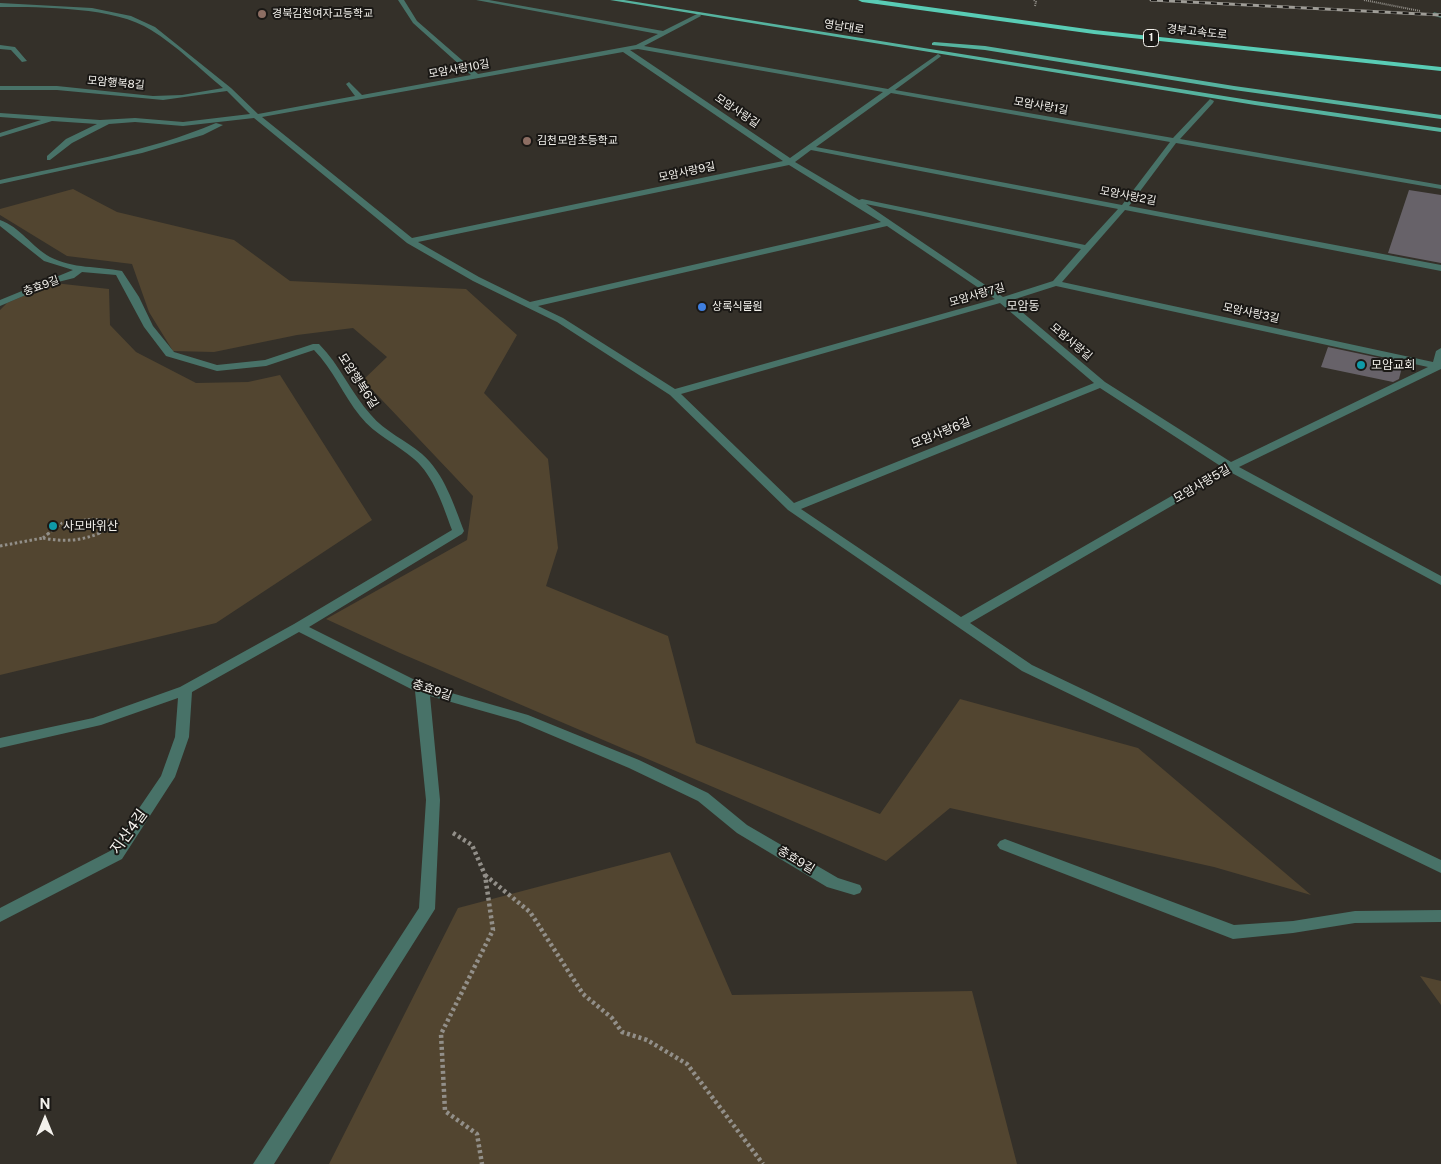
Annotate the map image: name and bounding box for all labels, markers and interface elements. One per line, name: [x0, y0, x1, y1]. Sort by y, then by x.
place label: 경북김천여자고등학교: [272, 7, 373, 21]
marker: 경북김천여자고등학교: [256, 8, 268, 20]
street label: 영남대로: [823, 17, 865, 37]
street label: 경부고속도로: [1166, 22, 1228, 42]
road number: 1: [1144, 29, 1158, 46]
street label: 모암사랑10길: [427, 57, 491, 81]
street label: 모암행복8길: [87, 74, 145, 92]
street label: 모암사랑길: [712, 91, 762, 131]
street label: 모암사랑1길: [1013, 95, 1069, 117]
place label: 김천모암초등학교: [537, 134, 618, 148]
marker: 김천모암초등학교: [521, 135, 533, 147]
street label: 모암사랑9길: [658, 160, 716, 184]
street label: 모암사랑2길: [1099, 184, 1157, 208]
street label: 충효9길: [21, 273, 61, 299]
street label: 모암사랑7길: [948, 281, 1006, 309]
district label: 모암동: [1006, 299, 1040, 313]
place label: 상록식물원: [712, 300, 763, 314]
marker: 상록식물원: [696, 301, 708, 313]
street label: 모암사랑3길: [1221, 301, 1281, 325]
street label: 모암사랑길: [1047, 321, 1095, 363]
street label: 모암행복6길: [335, 351, 381, 411]
place label: 모암교회: [1371, 358, 1415, 372]
marker: 모암교회: [1355, 359, 1367, 371]
street label: 모암사랑6길: [909, 415, 973, 451]
street label: 모암사랑5길: [1171, 462, 1233, 506]
place label: 사모바위산: [63, 519, 118, 533]
marker: 사모바위산: [47, 520, 59, 532]
street label: 충효9길: [410, 677, 454, 703]
street label: 지산4길: [107, 806, 151, 858]
street label: 충효9길: [775, 843, 817, 877]
north arrow: [20, 1094, 70, 1144]
text: N: [40, 1096, 50, 1112]

